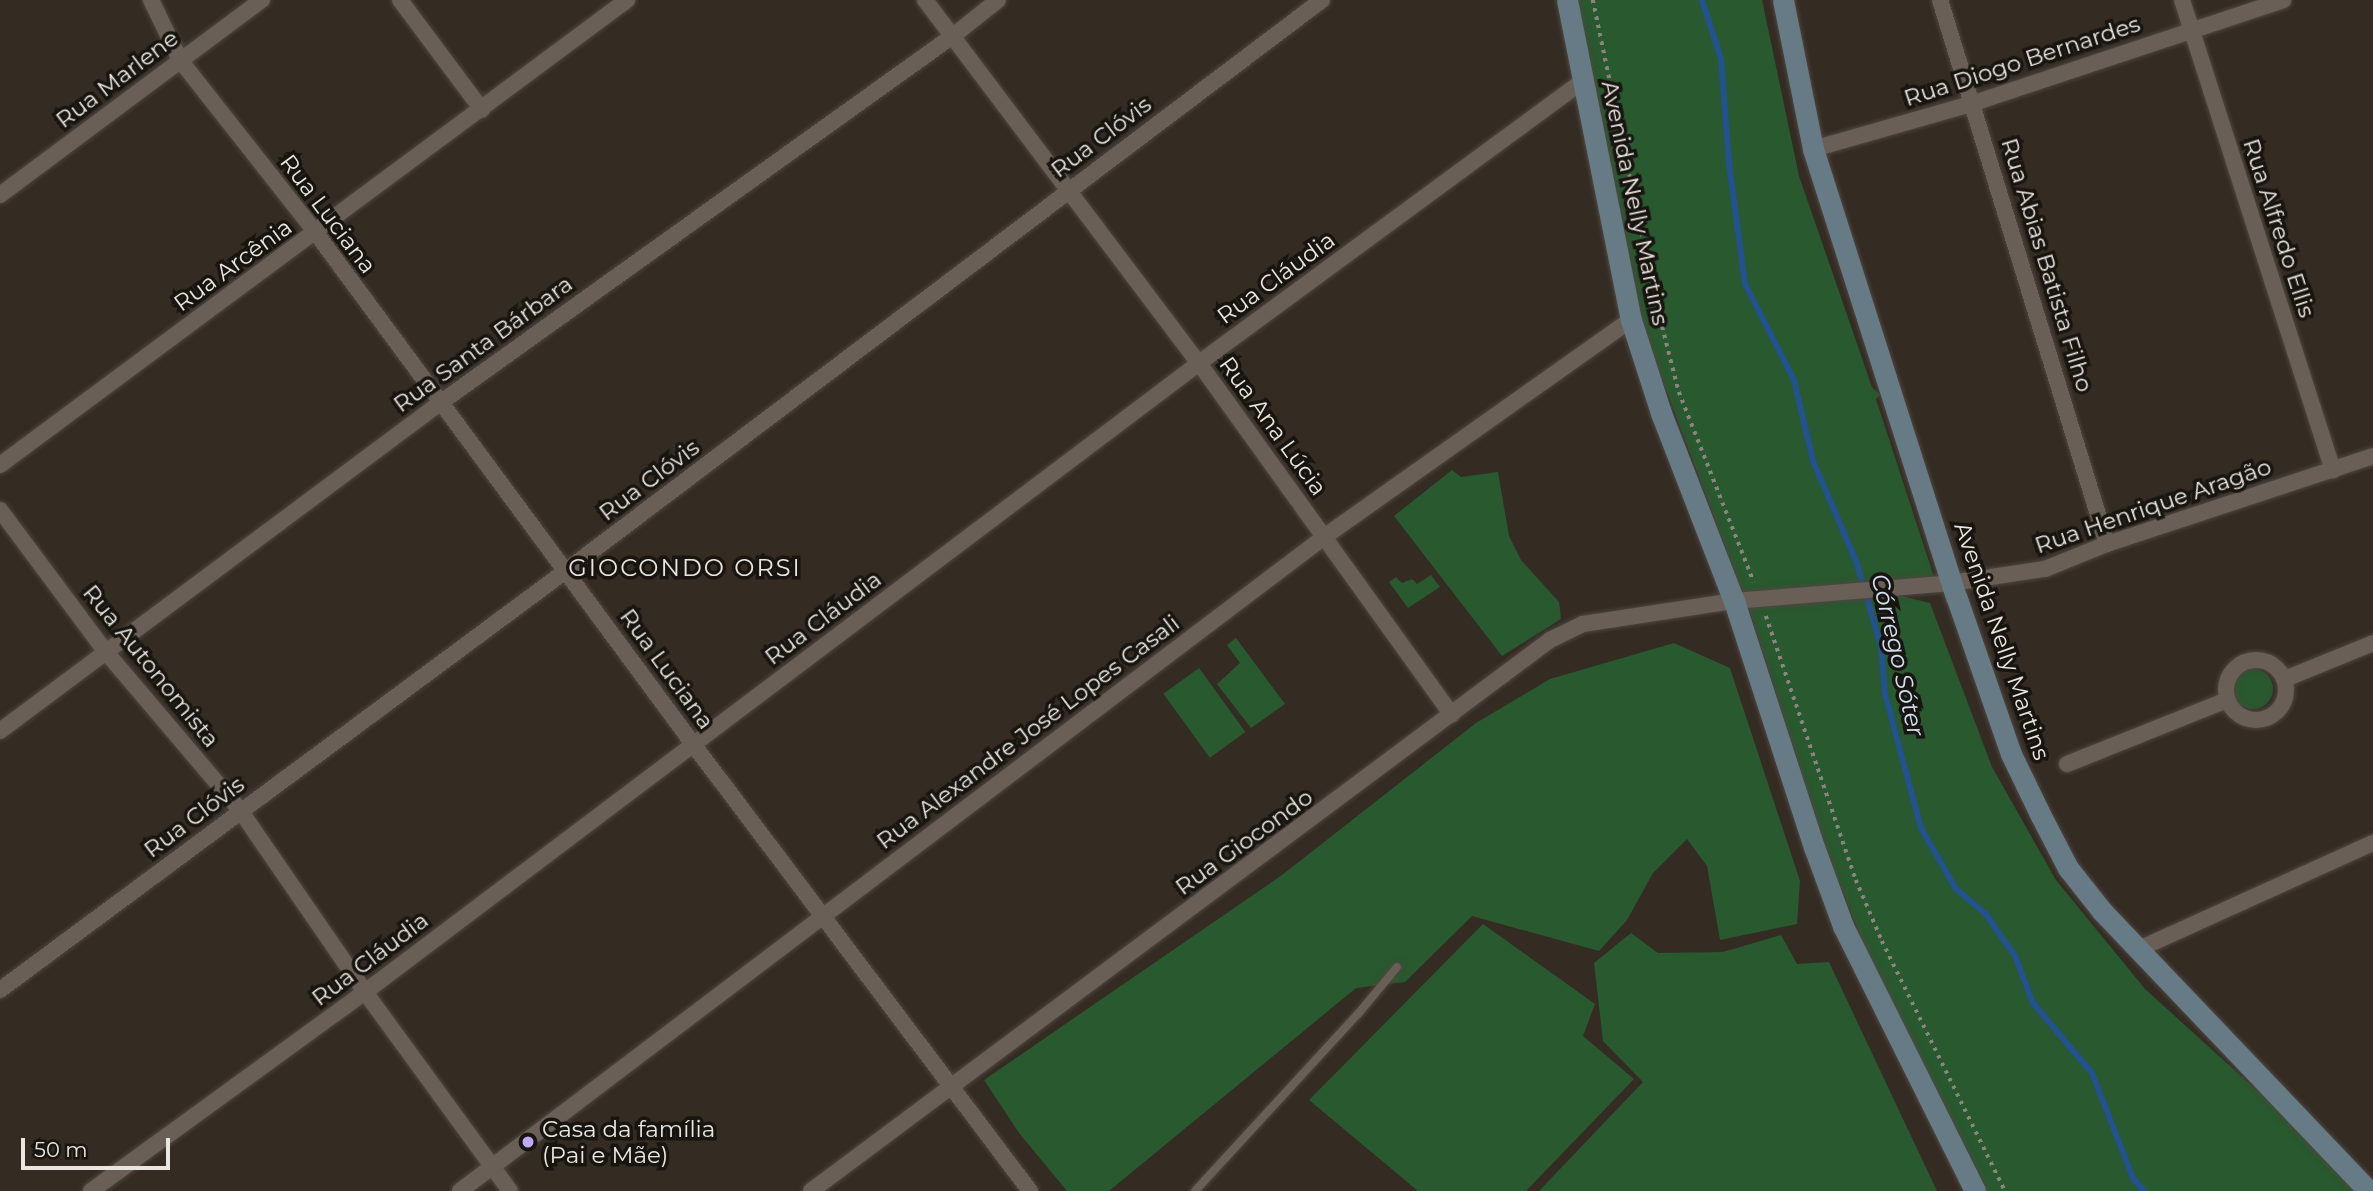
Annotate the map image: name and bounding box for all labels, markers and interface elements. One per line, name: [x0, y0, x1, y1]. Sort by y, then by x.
street label: Rua Diogo Bernardes: [1901, 10, 2143, 112]
street label: Rua Marlene: [50, 24, 184, 134]
street label: Avenida Nelly Martins: [1596, 78, 1674, 328]
street label: Rua Clóvis: [1046, 90, 1156, 184]
street label: Rua Abias Batista Filho: [1995, 135, 2099, 395]
street label: Rua Alfredo Ellis: [2237, 135, 2321, 321]
street label: Rua Luciana: [274, 149, 382, 279]
street label: Rua Arcênia: [169, 213, 297, 317]
street label: Rua Cláudia: [1212, 226, 1340, 330]
street label: Rua Santa Bárbara: [388, 270, 578, 418]
street label: Rua Ana Lúcia: [1213, 351, 1333, 501]
street label: Rua Clóvis: [594, 433, 704, 527]
street label: Rua Henrique Aragão: [2031, 453, 2275, 559]
street label: Avenida Nelly Martins: [1948, 519, 2056, 763]
district label: GIOCONDO ORSI: [570, 554, 800, 582]
street label: Rua Cláudia: [759, 565, 887, 671]
water label: Córrego Sóter: [1865, 571, 1931, 739]
street label: Rua Autonomista: [77, 579, 225, 753]
street label: Rua Luciana: [614, 603, 720, 735]
street label: Rua Alexandre José Lopes Casali: [871, 609, 1185, 855]
street label: Rua Clóvis: [139, 770, 249, 864]
street label: Rua Giocondo: [1170, 783, 1318, 901]
street label: Rua Cláudia: [306, 906, 434, 1012]
place label: Casa da família (Pai e Mãe): [542, 1115, 715, 1169]
scale bar: [24, 1124, 173, 1168]
marker: Casa da família (Pai e Mãe): [520, 1134, 536, 1150]
text: 50 m: [34, 1137, 88, 1162]

